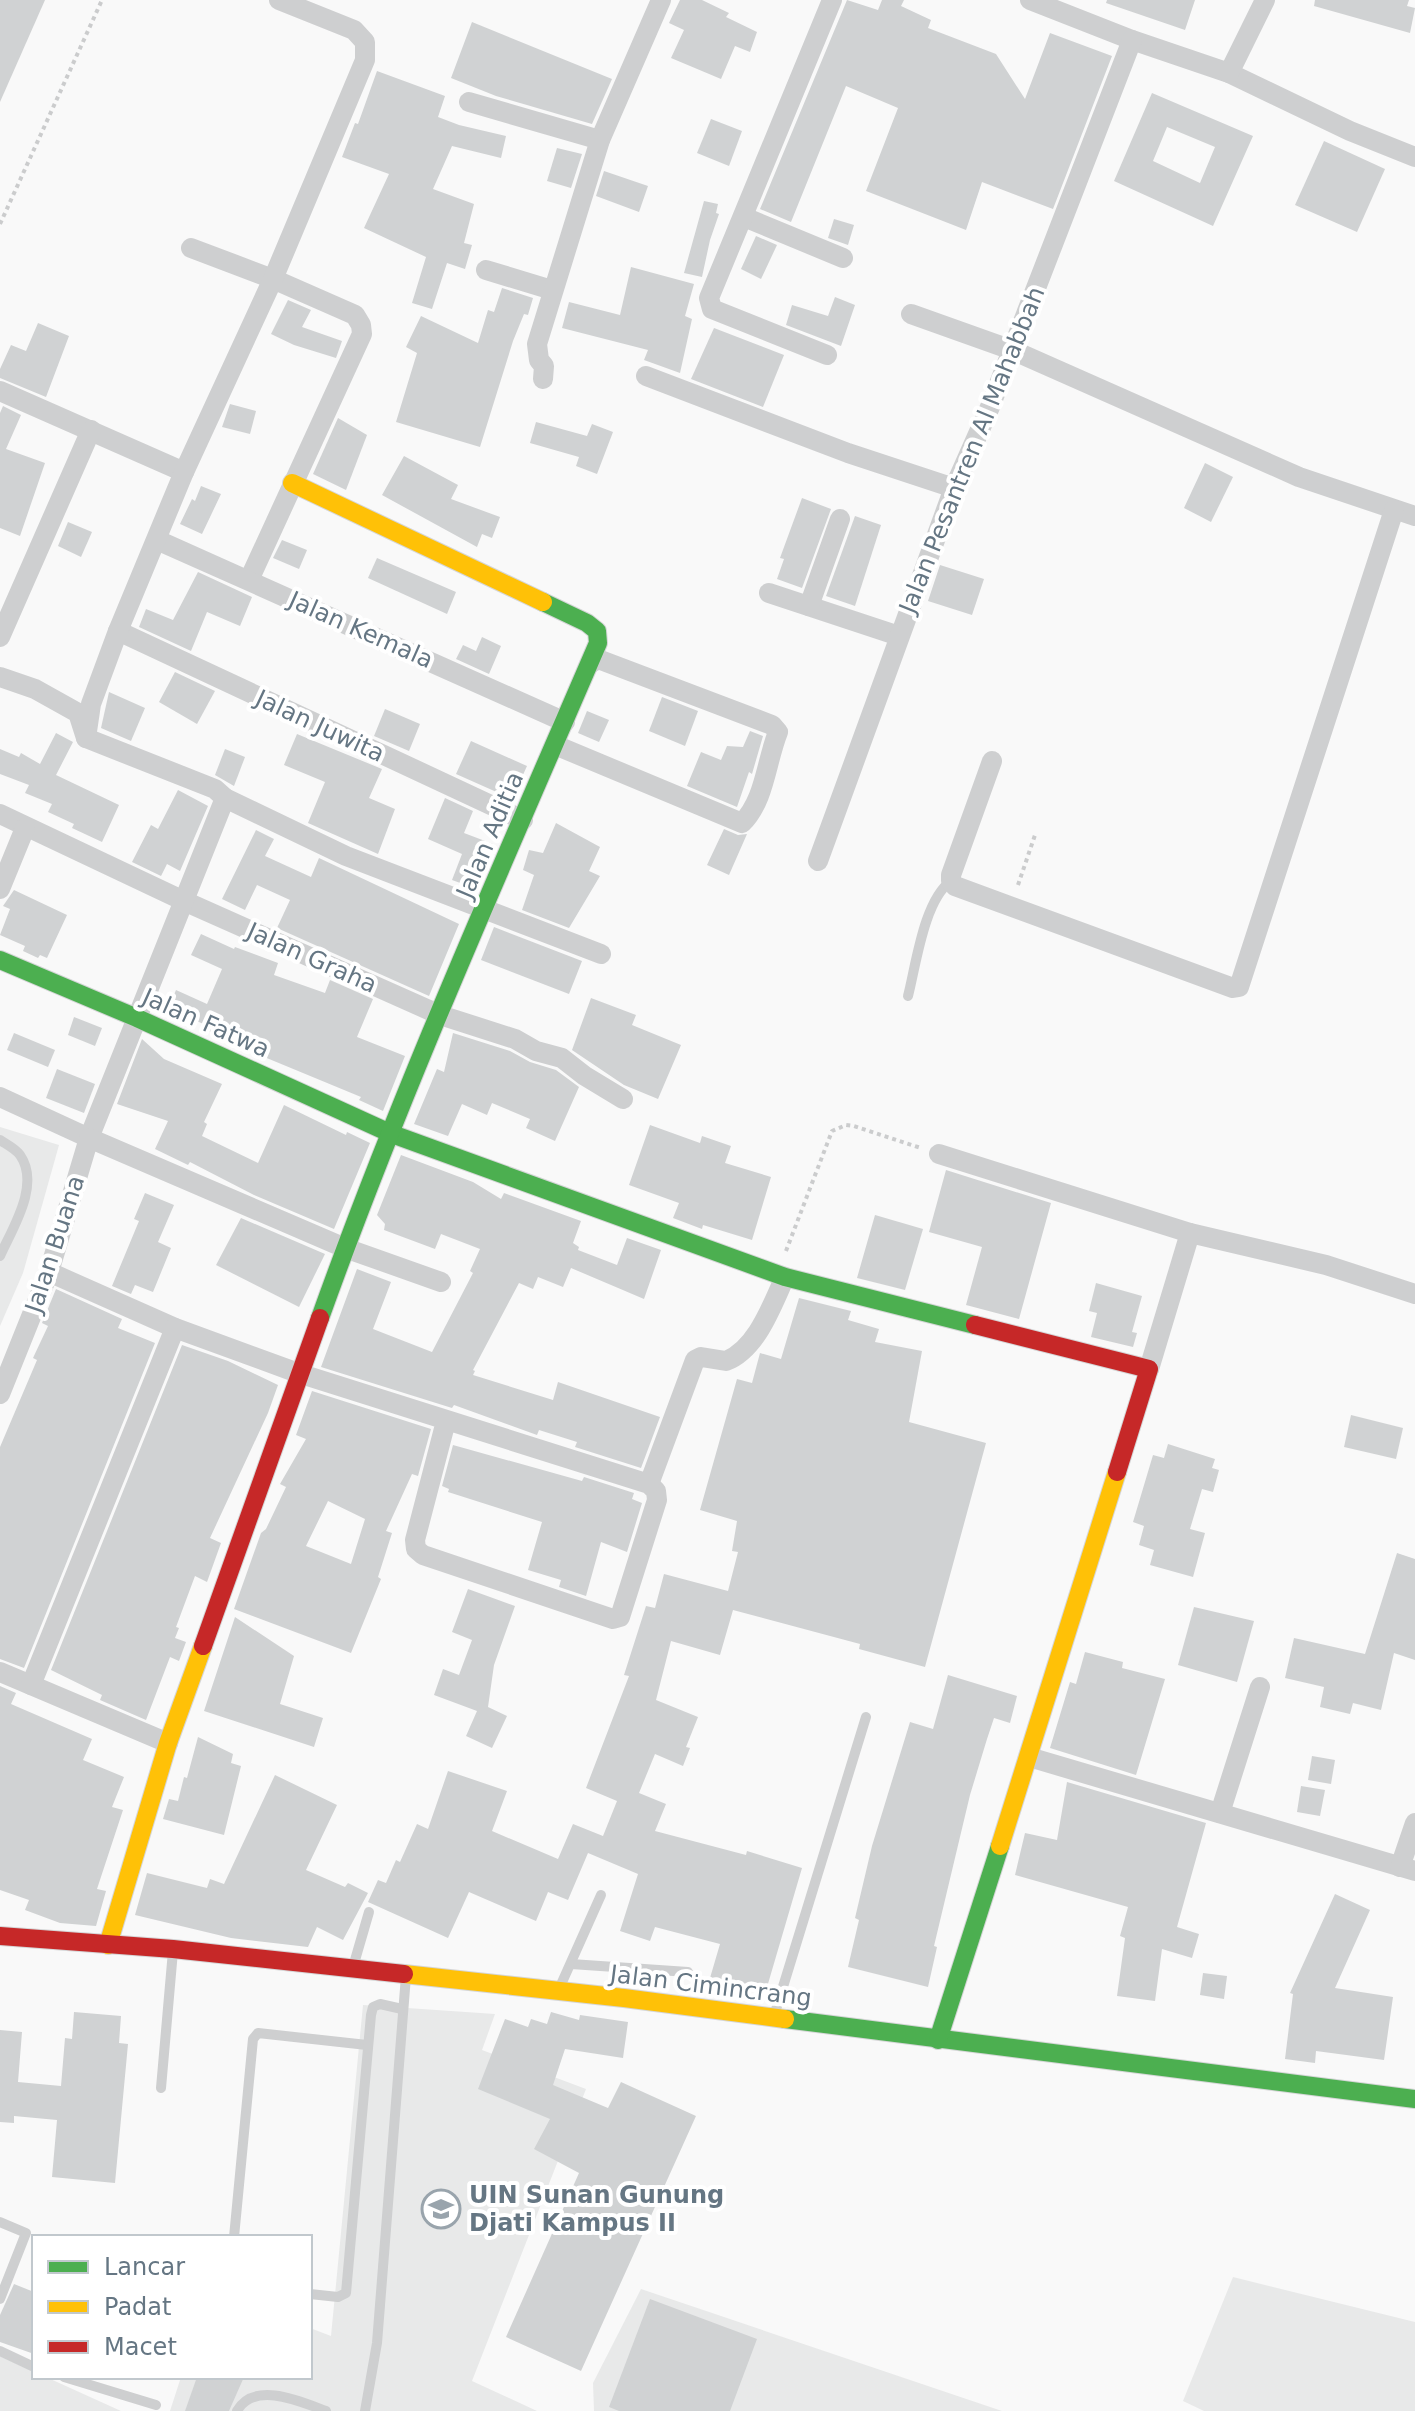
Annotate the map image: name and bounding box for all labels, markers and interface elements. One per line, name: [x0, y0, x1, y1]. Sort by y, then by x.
street label: Jalan Pesantren Al Mahabbah: [893, 283, 1050, 619]
street label: Jalan Kemala: [283, 585, 437, 674]
street label: Jalan Juwita: [249, 683, 389, 768]
street label: Jalan Aditia: [450, 768, 529, 904]
street label: Jalan Graha: [241, 916, 381, 999]
street label: Jalan Fatwa: [136, 982, 274, 1063]
street label: Jalan Buana: [19, 1172, 90, 1318]
street label: Jalan Cimincrang: [607, 1959, 813, 2012]
place label: UIN Sunan Gunung Djati Kampus II: [469, 2181, 724, 2237]
school or university icon: UIN Sunan Gunung Djati Kampus II: [420, 2188, 462, 2230]
legend: [32, 2235, 312, 2379]
text: Lancar: [104, 2253, 185, 2281]
text: Padat: [104, 2293, 171, 2321]
text: Macet: [104, 2333, 177, 2361]

